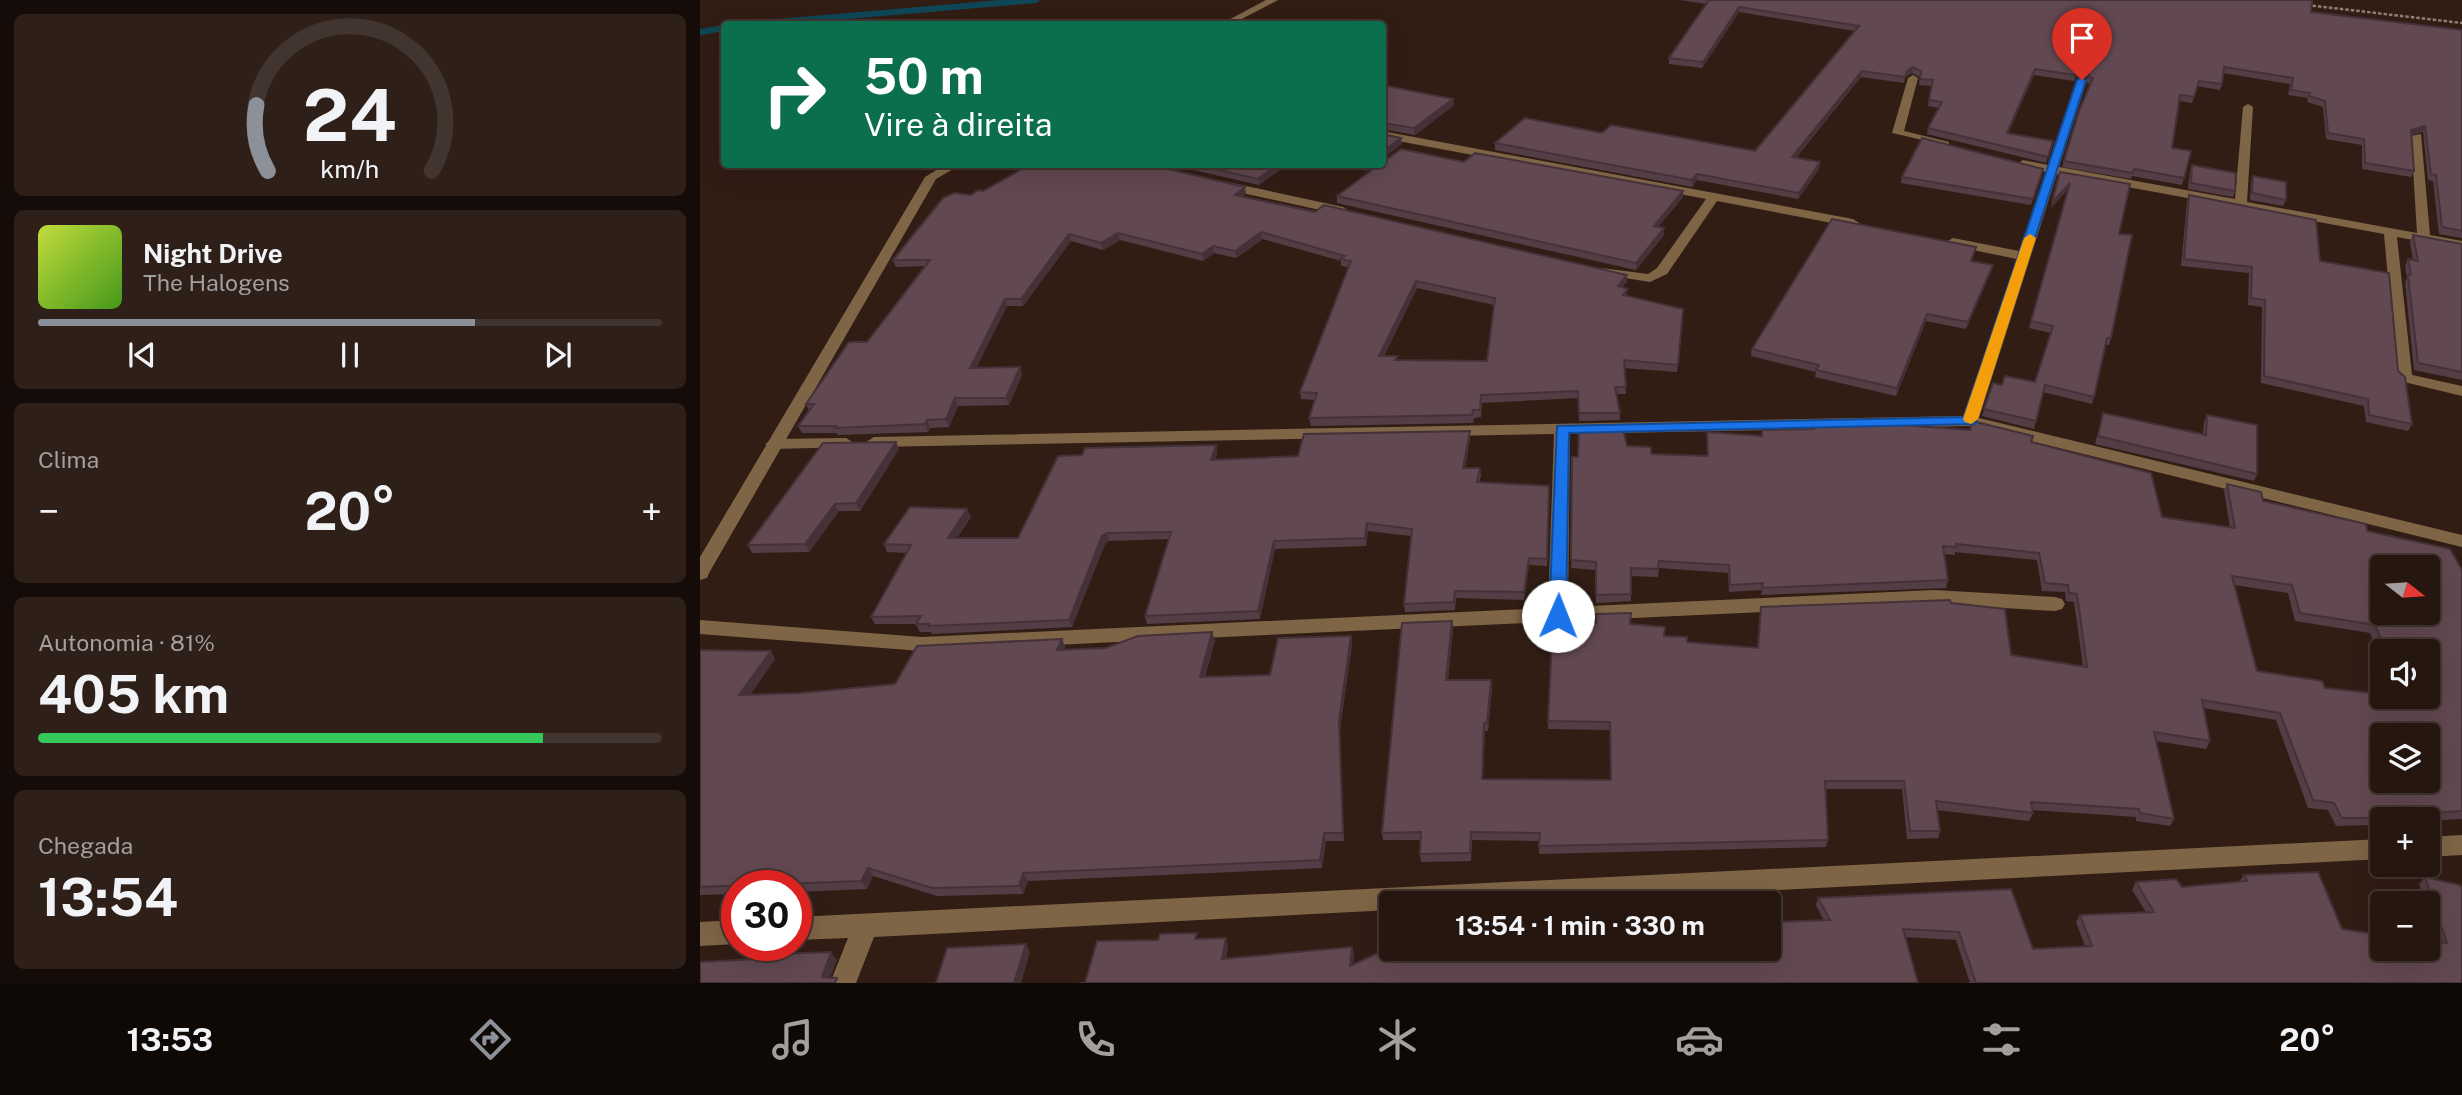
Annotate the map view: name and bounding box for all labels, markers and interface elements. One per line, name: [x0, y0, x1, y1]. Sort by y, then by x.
pin: [2052, 8, 2112, 80]
icon: arrive: [2063, 19, 2101, 57]
text: 50 m: [864, 47, 984, 105]
icon: right: [749, 49, 840, 140]
text: 24: [303, 72, 397, 157]
text: Vire à direita: [864, 106, 1052, 143]
text: km/h: [321, 154, 379, 184]
text: Night Drive: [143, 238, 283, 269]
text: The Halogens: [143, 269, 290, 296]
icon: previous: [123, 336, 161, 374]
icon: pause: [331, 336, 369, 374]
icon: next: [539, 336, 577, 374]
text: Clima: [38, 446, 99, 473]
text: 20°: [304, 481, 396, 542]
text: −: [38, 489, 59, 534]
text: +: [641, 489, 662, 534]
north arrow: [2370, 555, 2440, 625]
map controls: [2370, 555, 2440, 961]
position arrow: [1521, 579, 1595, 653]
text: Autonomia · 81%: [38, 629, 215, 656]
button: sound: [2370, 639, 2440, 709]
text: 405 km: [38, 664, 229, 725]
button: layers: [2370, 723, 2440, 793]
button: +: [2370, 807, 2440, 877]
text: Chegada: [38, 832, 133, 859]
text: 13:54: [38, 867, 178, 928]
speed limit sign: 30: [721, 870, 812, 961]
button: −: [2370, 891, 2440, 961]
text: 13:54 · 1 min · 330 m: [1455, 910, 1705, 941]
icon: directions: [466, 1015, 515, 1064]
icon: music: [768, 1015, 817, 1064]
icon: phone: [1071, 1015, 1120, 1064]
icon: climate: [1373, 1015, 1422, 1064]
icon: car: [1675, 1015, 1724, 1064]
icon: filters: [1977, 1015, 2026, 1064]
text: 13:53: [127, 1021, 213, 1058]
text: 20°: [2279, 1021, 2335, 1058]

